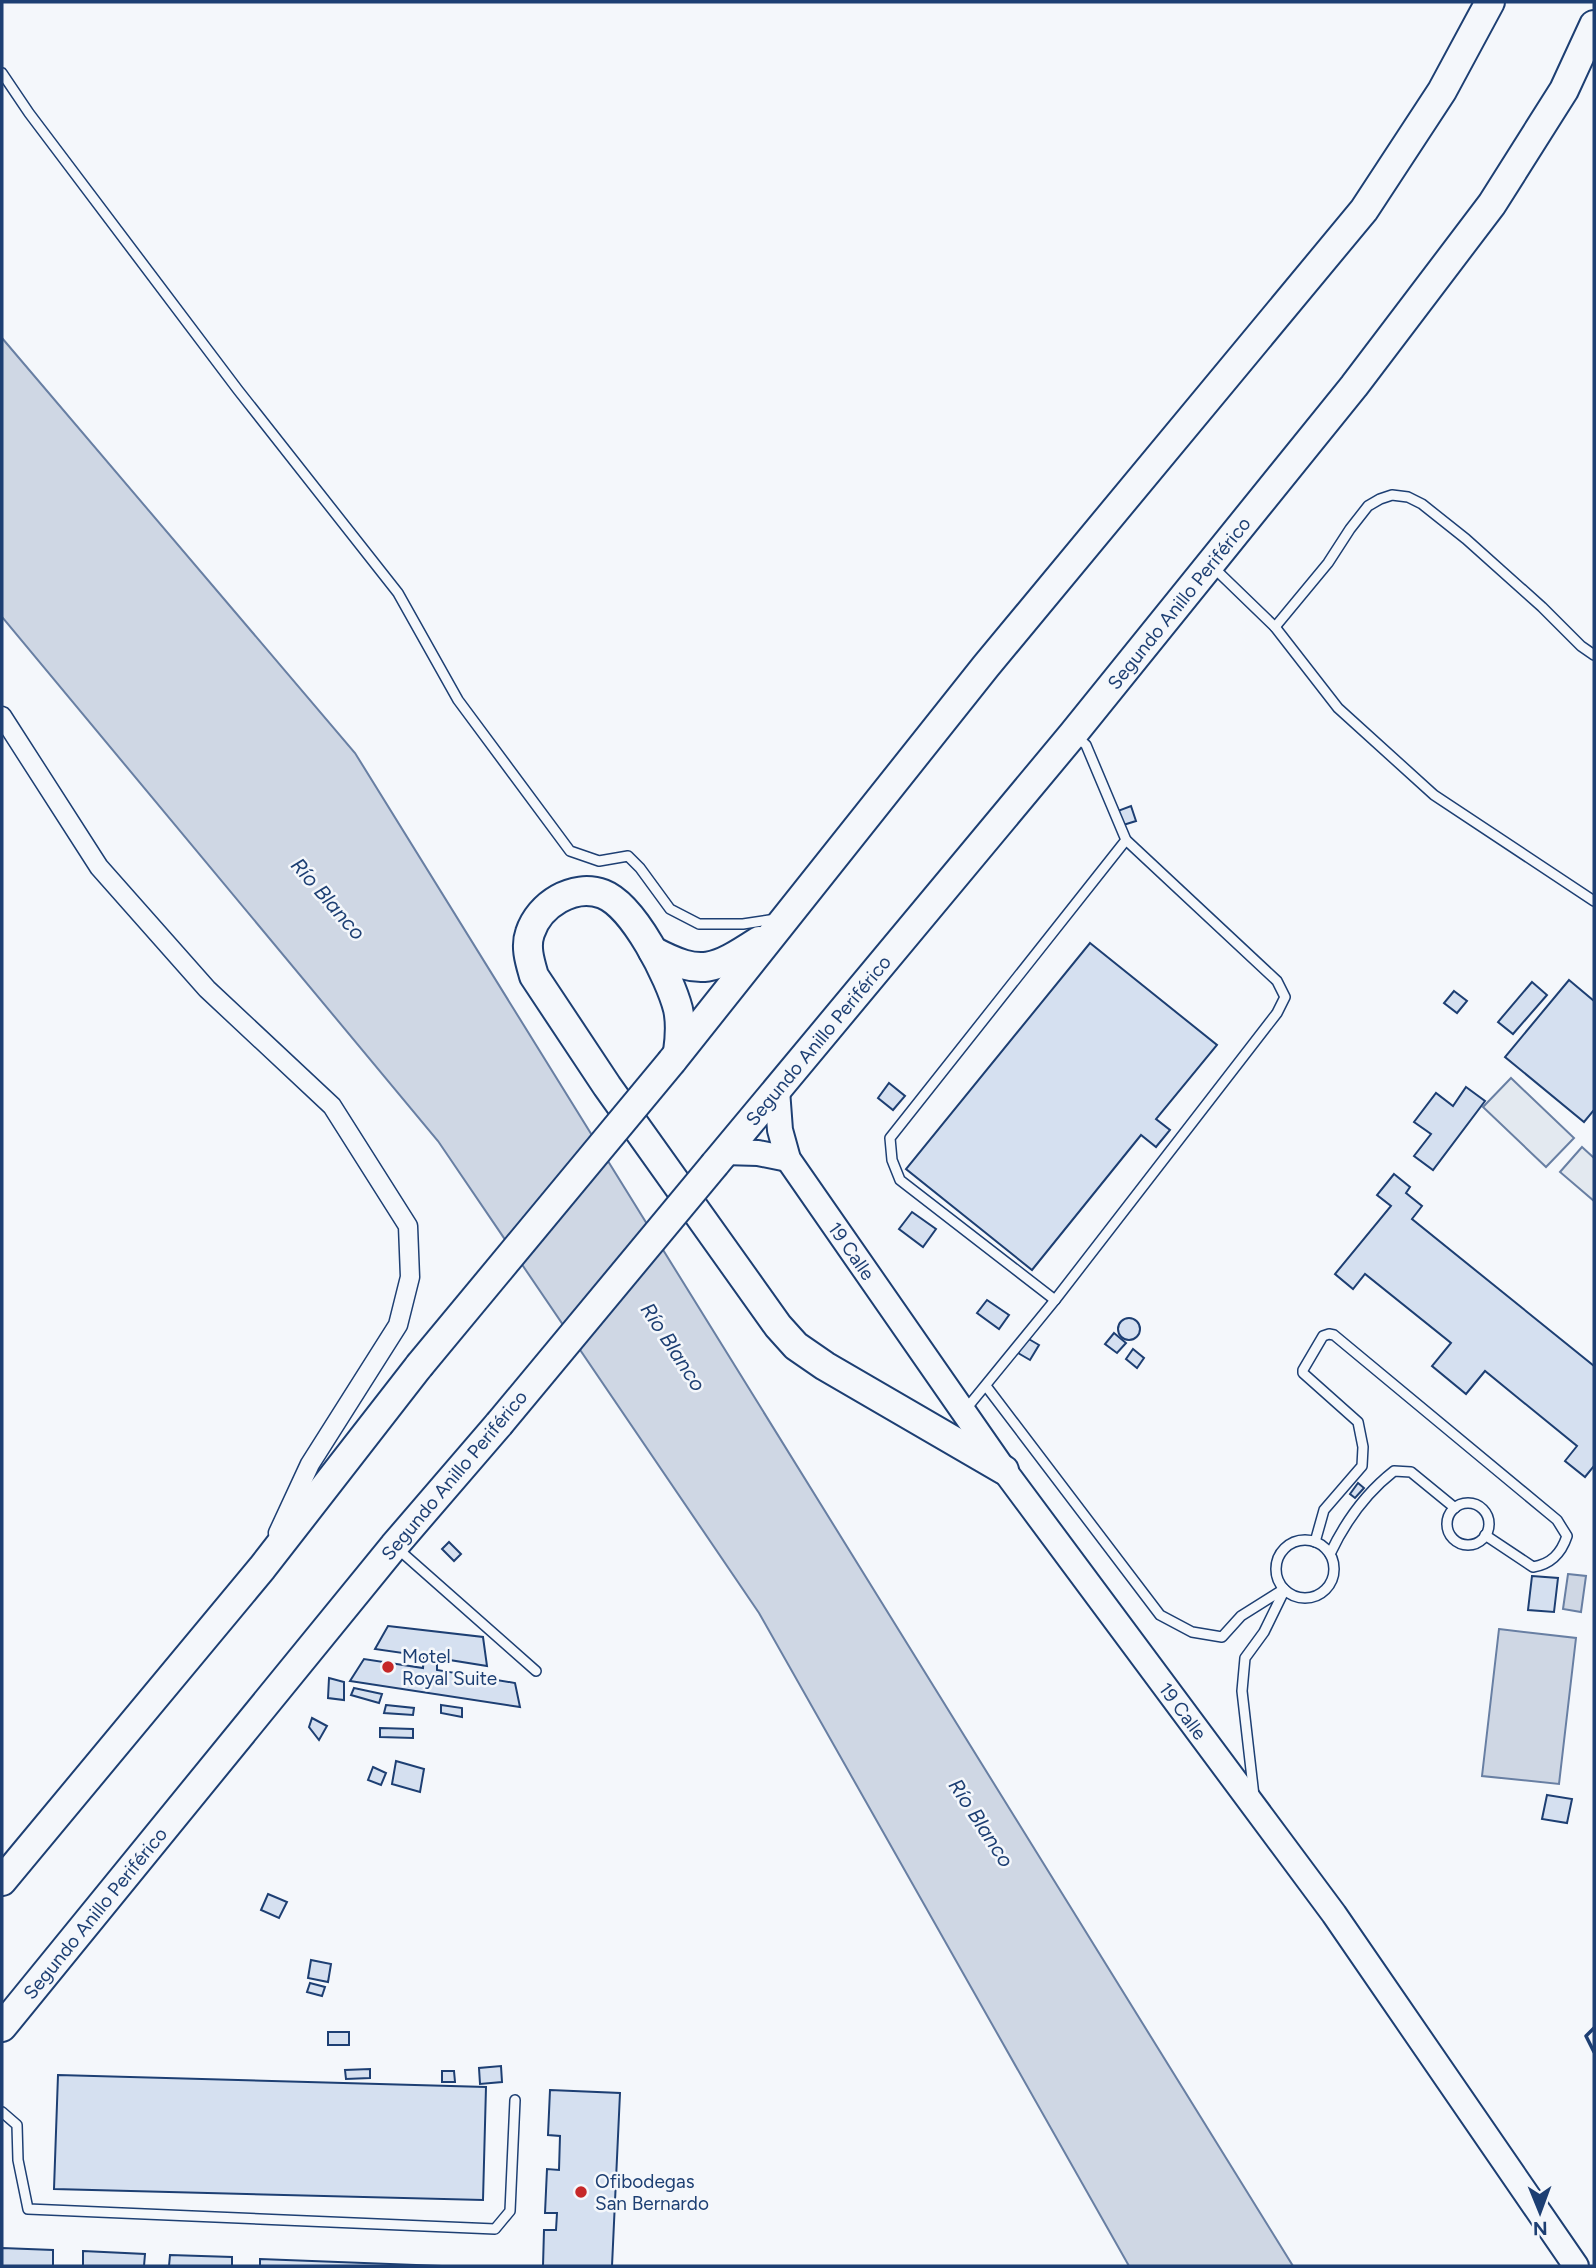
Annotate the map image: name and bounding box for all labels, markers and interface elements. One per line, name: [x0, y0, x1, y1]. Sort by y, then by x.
street label: Segundo Anillo Periférico: [1103, 512, 1256, 694]
water label: Río Blanco: [286, 853, 371, 945]
street label: Segundo Anillo Periférico: [741, 951, 896, 1131]
street label: 19 Calle: [823, 1218, 879, 1285]
water label: Río Blanco: [636, 1298, 711, 1396]
street label: Segundo Anillo Periférico: [377, 1386, 532, 1565]
place label: Motel Royal Suite: [402, 1645, 497, 1690]
marker: Motel Royal Suite: [380, 1659, 396, 1675]
street label: 19 Calle: [1154, 1678, 1211, 1744]
water label: Río Blanco: [944, 1774, 1019, 1872]
street label: Segundo Anillo Periférico: [18, 1823, 172, 2004]
place label: Ofibodegas San Bernardo: [595, 2170, 709, 2215]
north arrow: [1505, 2177, 1575, 2247]
marker: Ofibodegas San Bernardo: [573, 2184, 589, 2200]
text: N: [1533, 2217, 1548, 2240]

